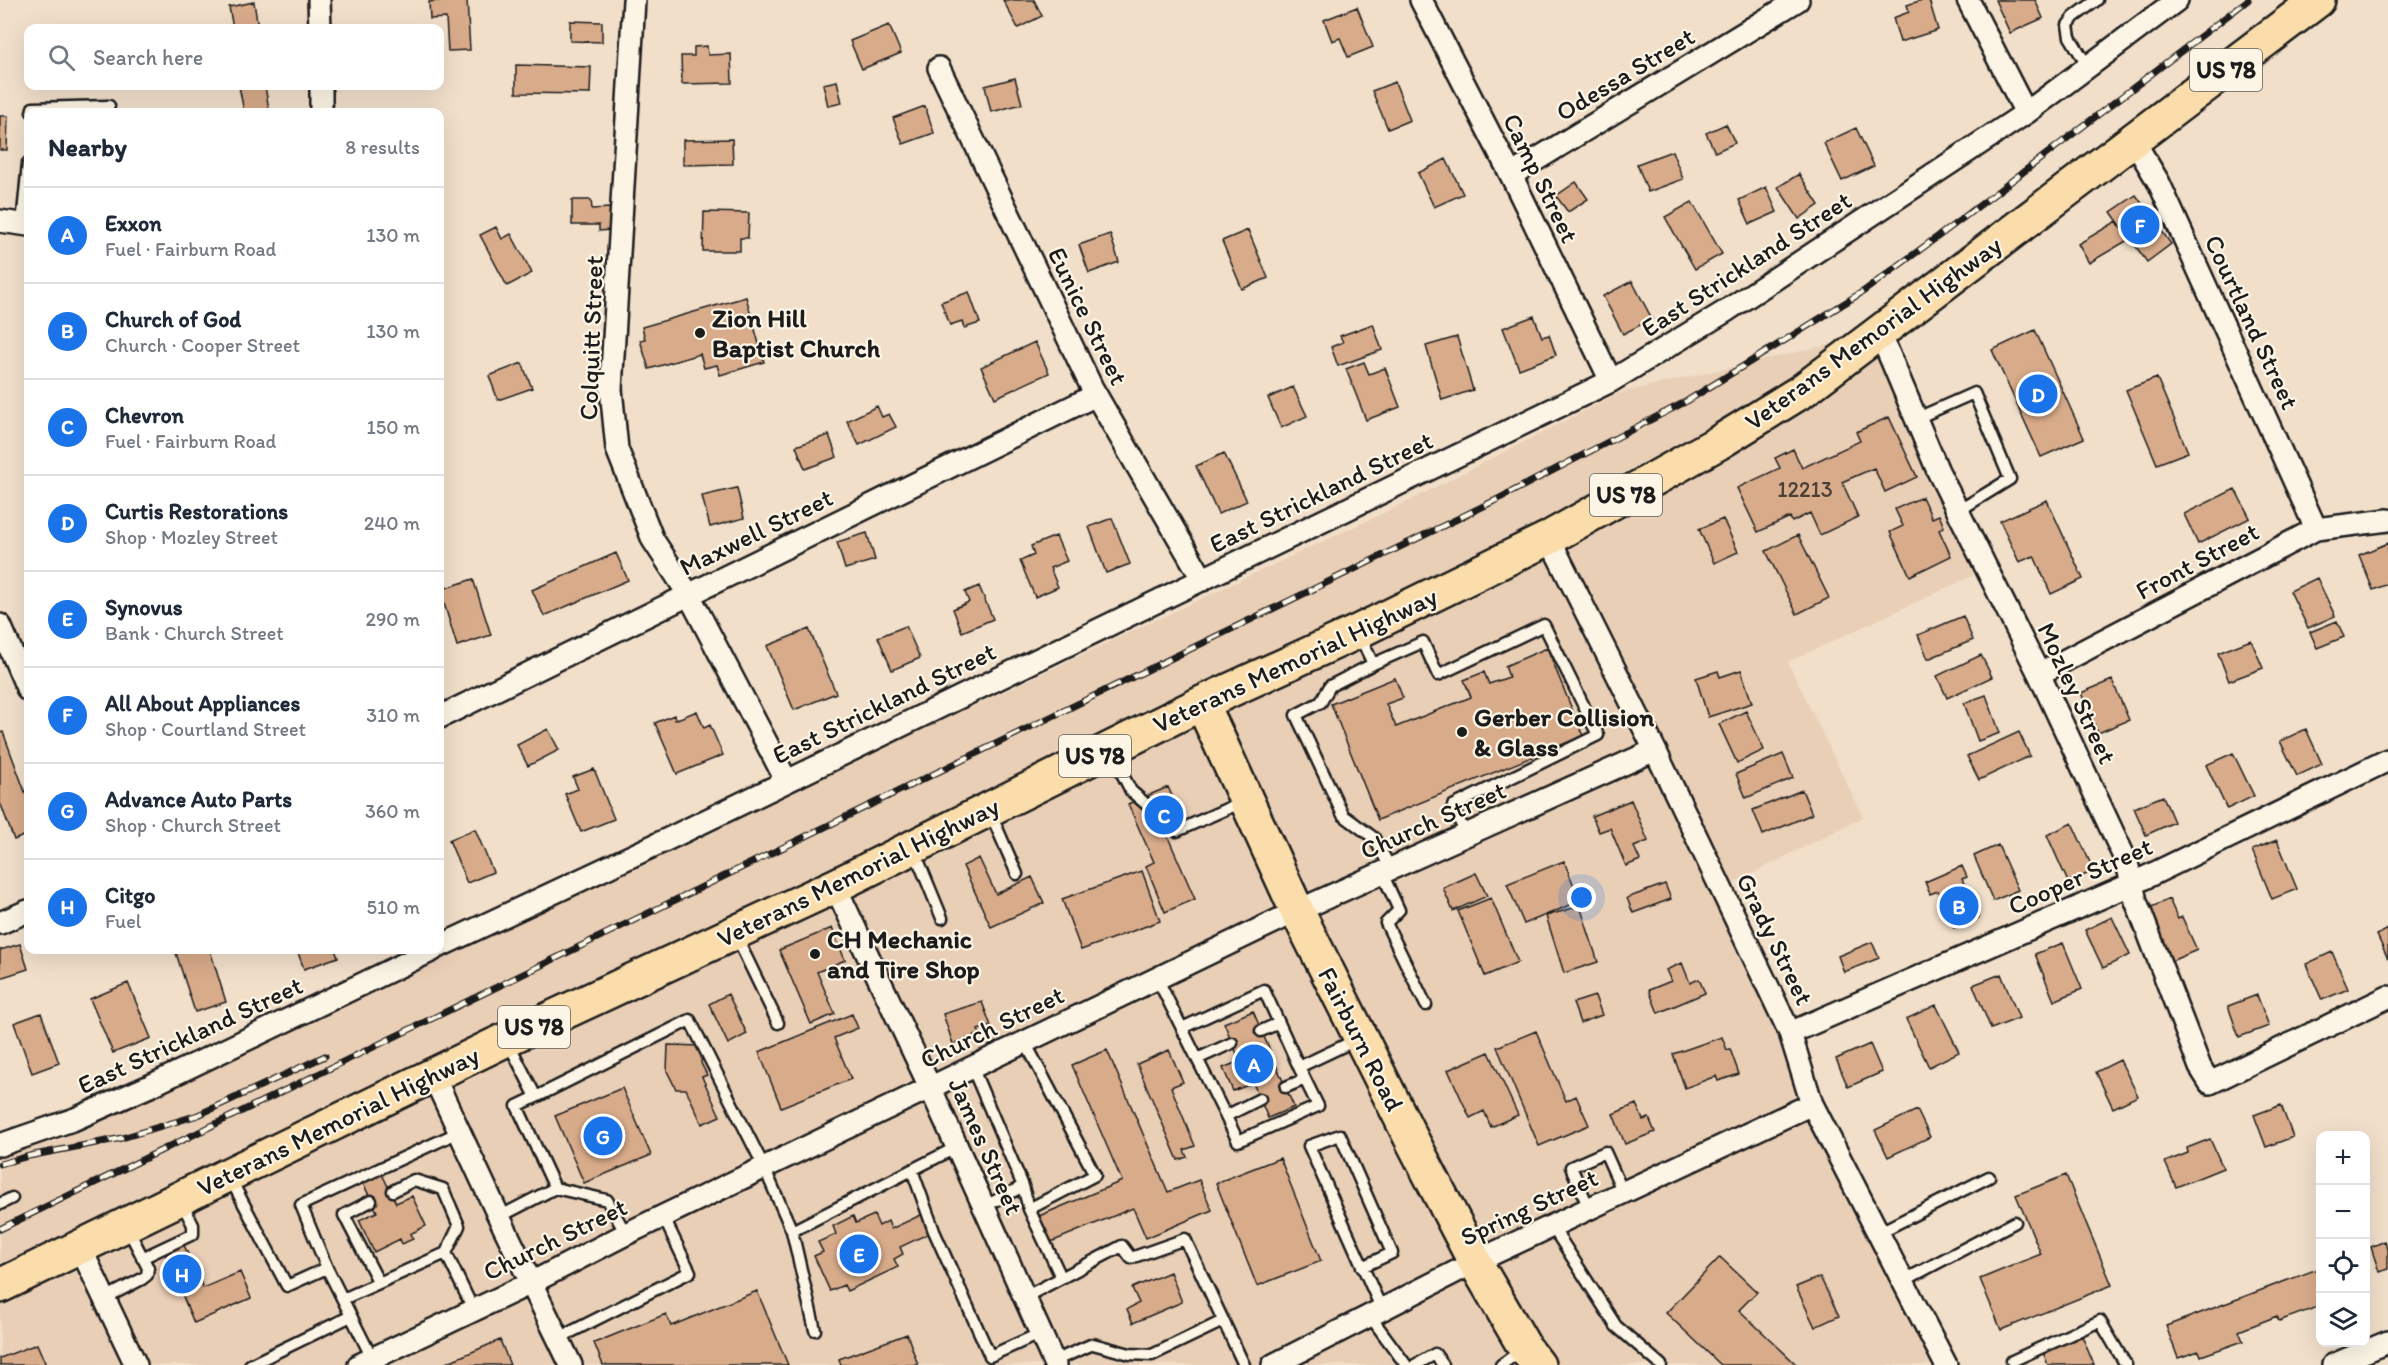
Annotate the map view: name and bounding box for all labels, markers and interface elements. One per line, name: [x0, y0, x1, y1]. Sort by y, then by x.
street label: Odessa Street: [1550, 20, 1700, 128]
search box: [24, 24, 444, 90]
icon: search: [45, 41, 78, 74]
text: Search here: [93, 44, 203, 71]
road number: US 78: [2190, 49, 2262, 91]
street label: Camp Street: [1496, 108, 1586, 248]
text: Nearby: [48, 131, 127, 163]
text: 8 results: [345, 135, 420, 159]
street label: East Strickland Street: [1635, 184, 1857, 344]
pin: F: [2120, 202, 2160, 248]
text: Exxon: [105, 210, 162, 237]
text: A: [61, 223, 74, 247]
text: 130 m: [366, 223, 420, 247]
street label: Veterans Memorial Highway: [1738, 229, 2008, 437]
street label: Courtland Street: [2198, 230, 2307, 415]
text: Fuel · Fairburn Road: [105, 237, 276, 261]
street label: Eunice Street: [1041, 242, 1135, 390]
street label: Colquitt Street: [572, 255, 610, 421]
place label: Zion Hill Baptist Church: [712, 302, 881, 364]
text: Church of God: [105, 306, 241, 333]
text: B: [61, 319, 74, 343]
text: 130 m: [366, 319, 420, 343]
marker: Zion Hill Baptist Church: [693, 326, 707, 340]
text: Church · Cooper Street: [105, 333, 300, 357]
pin: D: [2018, 372, 2058, 416]
text: Chevron: [105, 402, 184, 429]
text: C: [61, 415, 74, 439]
text: 150 m: [367, 415, 420, 439]
street label: East Strickland Street: [1204, 424, 1438, 560]
text: Fuel · Fairburn Road: [105, 429, 276, 453]
road number: US 78: [1590, 474, 1662, 516]
house number: 12213: [1777, 476, 1833, 503]
street label: Maxwell Street: [674, 481, 838, 583]
text: Curtis Restorations: [105, 498, 288, 525]
text: D: [61, 511, 74, 535]
text: 240 m: [364, 511, 420, 535]
street label: Front Street: [2130, 515, 2264, 607]
text: Shop · Mozley Street: [105, 525, 278, 549]
street label: Veterans Memorial Highway: [1148, 580, 1442, 740]
text: Synovus: [105, 594, 183, 621]
text: E: [62, 607, 73, 631]
text: 290 m: [365, 607, 420, 631]
street label: Mozley Street: [2030, 617, 2124, 769]
text: Bank · Church Street: [105, 621, 284, 645]
street label: East Strickland Street: [767, 635, 1001, 771]
text: All About Appliances: [105, 690, 300, 717]
place label: Gerber Collision & Glass: [1474, 701, 1655, 763]
text: F: [62, 703, 73, 727]
text: 310 m: [366, 703, 420, 727]
text: Shop · Courtland Street: [105, 717, 306, 741]
marker: Gerber Collision & Glass: [1455, 725, 1469, 739]
road number: US 78: [1059, 735, 1131, 777]
street label: Church Street: [1355, 774, 1511, 866]
text: Advance Auto Parts: [105, 786, 292, 813]
street label: Veterans Memorial Highway: [712, 790, 1004, 954]
pin: C: [1144, 792, 1184, 838]
text: G: [61, 799, 74, 823]
text: 360 m: [365, 799, 420, 823]
text: Shop · Church Street: [105, 813, 281, 837]
street label: Cooper Street: [2003, 830, 2157, 922]
street label: Grady Street: [1729, 868, 1821, 1010]
text: Citgo: [105, 882, 155, 909]
your location: [1567, 883, 1596, 912]
pin: B: [1940, 884, 1978, 928]
text: H: [61, 895, 74, 919]
text: 510 m: [367, 895, 420, 919]
text: Fuel: [105, 909, 141, 933]
place label: CH Mechanic and Tire Shop: [827, 923, 980, 985]
marker: CH Mechanic and Tire Shop: [808, 947, 822, 961]
street label: Fairburn Road: [1311, 962, 1411, 1116]
street label: East Strickland Street: [72, 969, 308, 1101]
street label: Church Street: [915, 978, 1069, 1076]
road number: US 78: [498, 1006, 570, 1048]
street label: Veterans Memorial Highway: [192, 1039, 484, 1203]
pin: A: [1234, 1042, 1274, 1086]
street label: James Street: [942, 1072, 1031, 1220]
pin: G: [584, 1114, 622, 1158]
map controls: [2316, 1131, 2370, 1347]
button: +: [2316, 1131, 2370, 1185]
street label: Spring Street: [1455, 1161, 1603, 1253]
button: −: [2316, 1185, 2370, 1239]
street label: Church Street: [478, 1190, 632, 1288]
pin: E: [840, 1232, 878, 1276]
button: locate: [2316, 1239, 2370, 1293]
pin: H: [162, 1252, 201, 1296]
button: layers: [2316, 1293, 2370, 1347]

